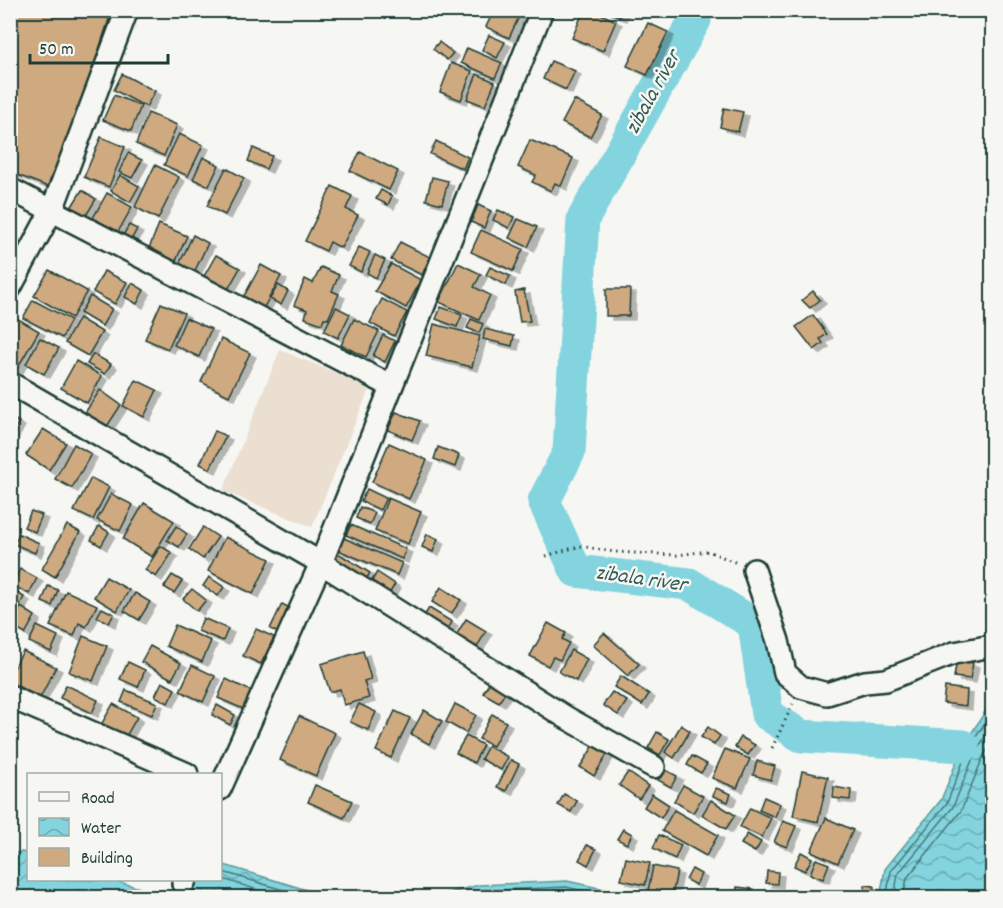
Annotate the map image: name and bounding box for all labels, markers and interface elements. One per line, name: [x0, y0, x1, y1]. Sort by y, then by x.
scale bar: [30, 27, 168, 65]
text: 50 m: [39, 38, 74, 63]
water label: zibala river: [618, 43, 691, 141]
water label: zibala river: [593, 558, 692, 602]
legend: [27, 773, 222, 881]
text: Road: [81, 787, 115, 812]
text: Water: [81, 817, 121, 842]
text: Building: [81, 847, 133, 872]

